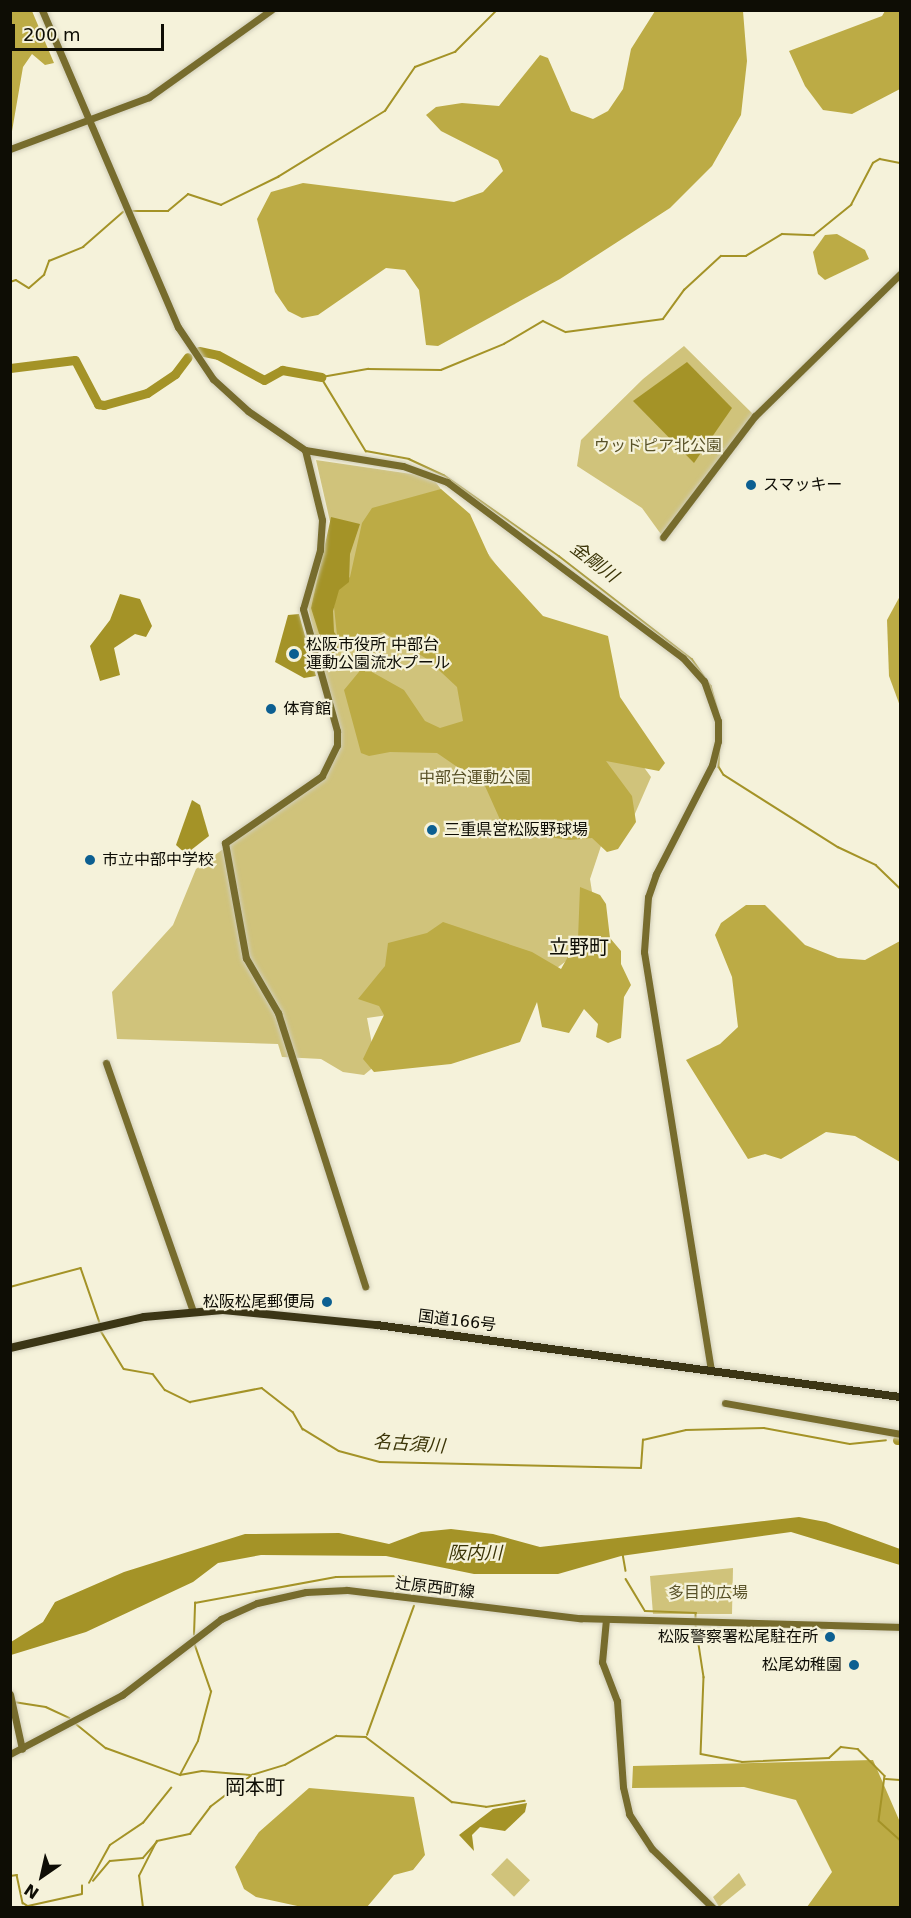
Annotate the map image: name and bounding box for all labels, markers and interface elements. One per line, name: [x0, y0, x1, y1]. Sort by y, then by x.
scale bar: [15, 12, 166, 50]
text: 200 m: [23, 24, 81, 45]
park label: ウッドピア北公園: [594, 436, 722, 456]
place label: スマッキー: [763, 475, 843, 495]
marker: スマッキー: [744, 478, 758, 492]
water label: 金剛川: [566, 537, 622, 587]
place label: 松阪市役所 中部台 運動公園流水プール: [306, 635, 450, 673]
marker: 松阪市役所 中部台 運動公園流水プール: [287, 647, 301, 661]
place label: 体育館: [283, 699, 331, 719]
marker: 体育館: [264, 702, 278, 716]
park label: 中部台運動公園: [419, 768, 531, 788]
place label: 三重県営松阪野球場: [444, 820, 588, 840]
marker: 三重県営松阪野球場: [425, 823, 439, 837]
place label: 市立中部中学校: [102, 850, 214, 870]
marker: 市立中部中学校: [83, 853, 97, 867]
district label: 立野町: [549, 935, 609, 959]
place label: 松阪松尾郵便局: [203, 1292, 315, 1312]
marker: 松阪松尾郵便局: [320, 1295, 334, 1309]
street label: 国道166号: [417, 1307, 497, 1335]
water label: 名古須川: [372, 1431, 446, 1457]
water label: 阪内川: [448, 1542, 502, 1564]
street label: 辻原西町線: [394, 1574, 476, 1602]
park label: 多目的広場: [668, 1583, 748, 1603]
place label: 松阪警察署松尾駐在所: [658, 1627, 818, 1647]
marker: 松阪警察署松尾駐在所: [823, 1630, 837, 1644]
place label: 松尾幼稚園: [762, 1655, 842, 1675]
marker: 松尾幼稚園: [847, 1658, 861, 1672]
district label: 岡本町: [225, 1775, 285, 1799]
north arrow: [12, 1846, 72, 1906]
text: N: [21, 1880, 43, 1903]

